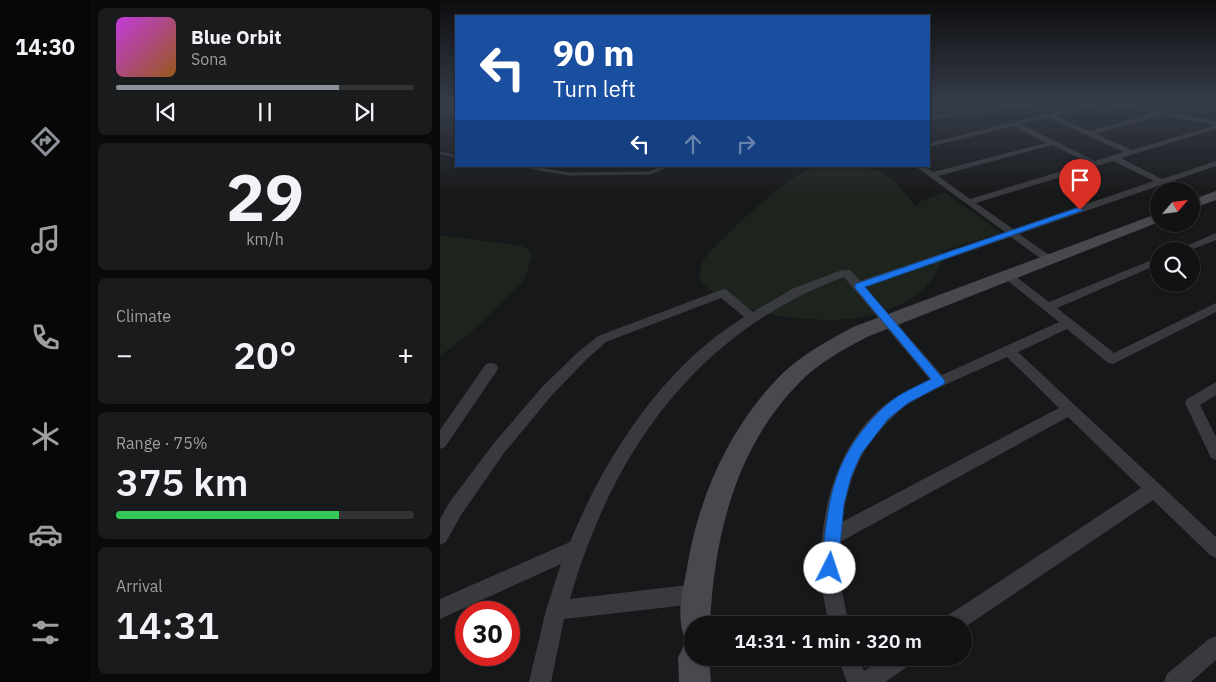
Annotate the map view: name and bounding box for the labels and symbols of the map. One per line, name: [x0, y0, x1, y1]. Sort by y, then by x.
pin: [1059, 159, 1101, 210]
north arrow: [1150, 182, 1200, 232]
position arrow: [803, 541, 855, 593]
speed limit sign: 30: [455, 601, 520, 666]

